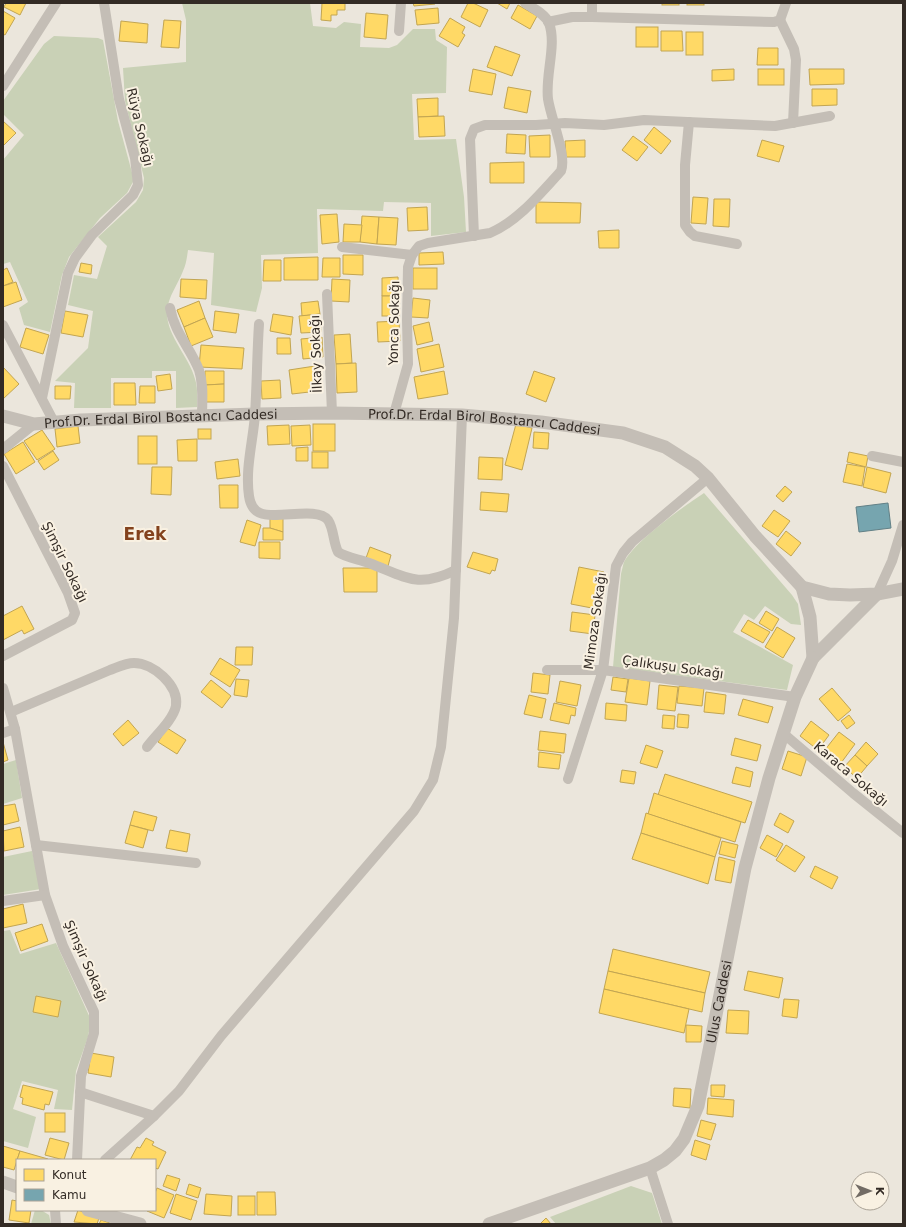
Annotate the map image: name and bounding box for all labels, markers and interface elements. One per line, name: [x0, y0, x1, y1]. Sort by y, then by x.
street label: Rüya Sokağı: [124, 86, 156, 168]
street label: Yonca Sokağı: [386, 280, 402, 367]
street label: İlkay Sokağı: [307, 315, 325, 393]
street label: Prof.Dr. Erdal Birol Bostancı Caddesi: [44, 406, 278, 431]
street label: Prof.Dr. Erdal Birol Bostancı Caddesi: [368, 406, 602, 437]
street label: Şimşir Sokağı: [39, 519, 91, 605]
district label: Erek: [124, 524, 167, 544]
street label: Mimoza Sokağı: [581, 572, 609, 670]
street label: Çalıkuşu Sokağı: [621, 652, 725, 682]
street label: Karaca Sokağı: [811, 739, 891, 809]
street label: Şimşir Sokağı: [61, 918, 111, 1004]
street label: Ulus Caddesi: [703, 959, 734, 1044]
legend: [16, 1159, 156, 1211]
text: Konut: [52, 1168, 87, 1182]
north arrow: [850, 1171, 890, 1211]
text: K: [873, 1187, 886, 1196]
text: Kamu: [52, 1188, 86, 1202]

